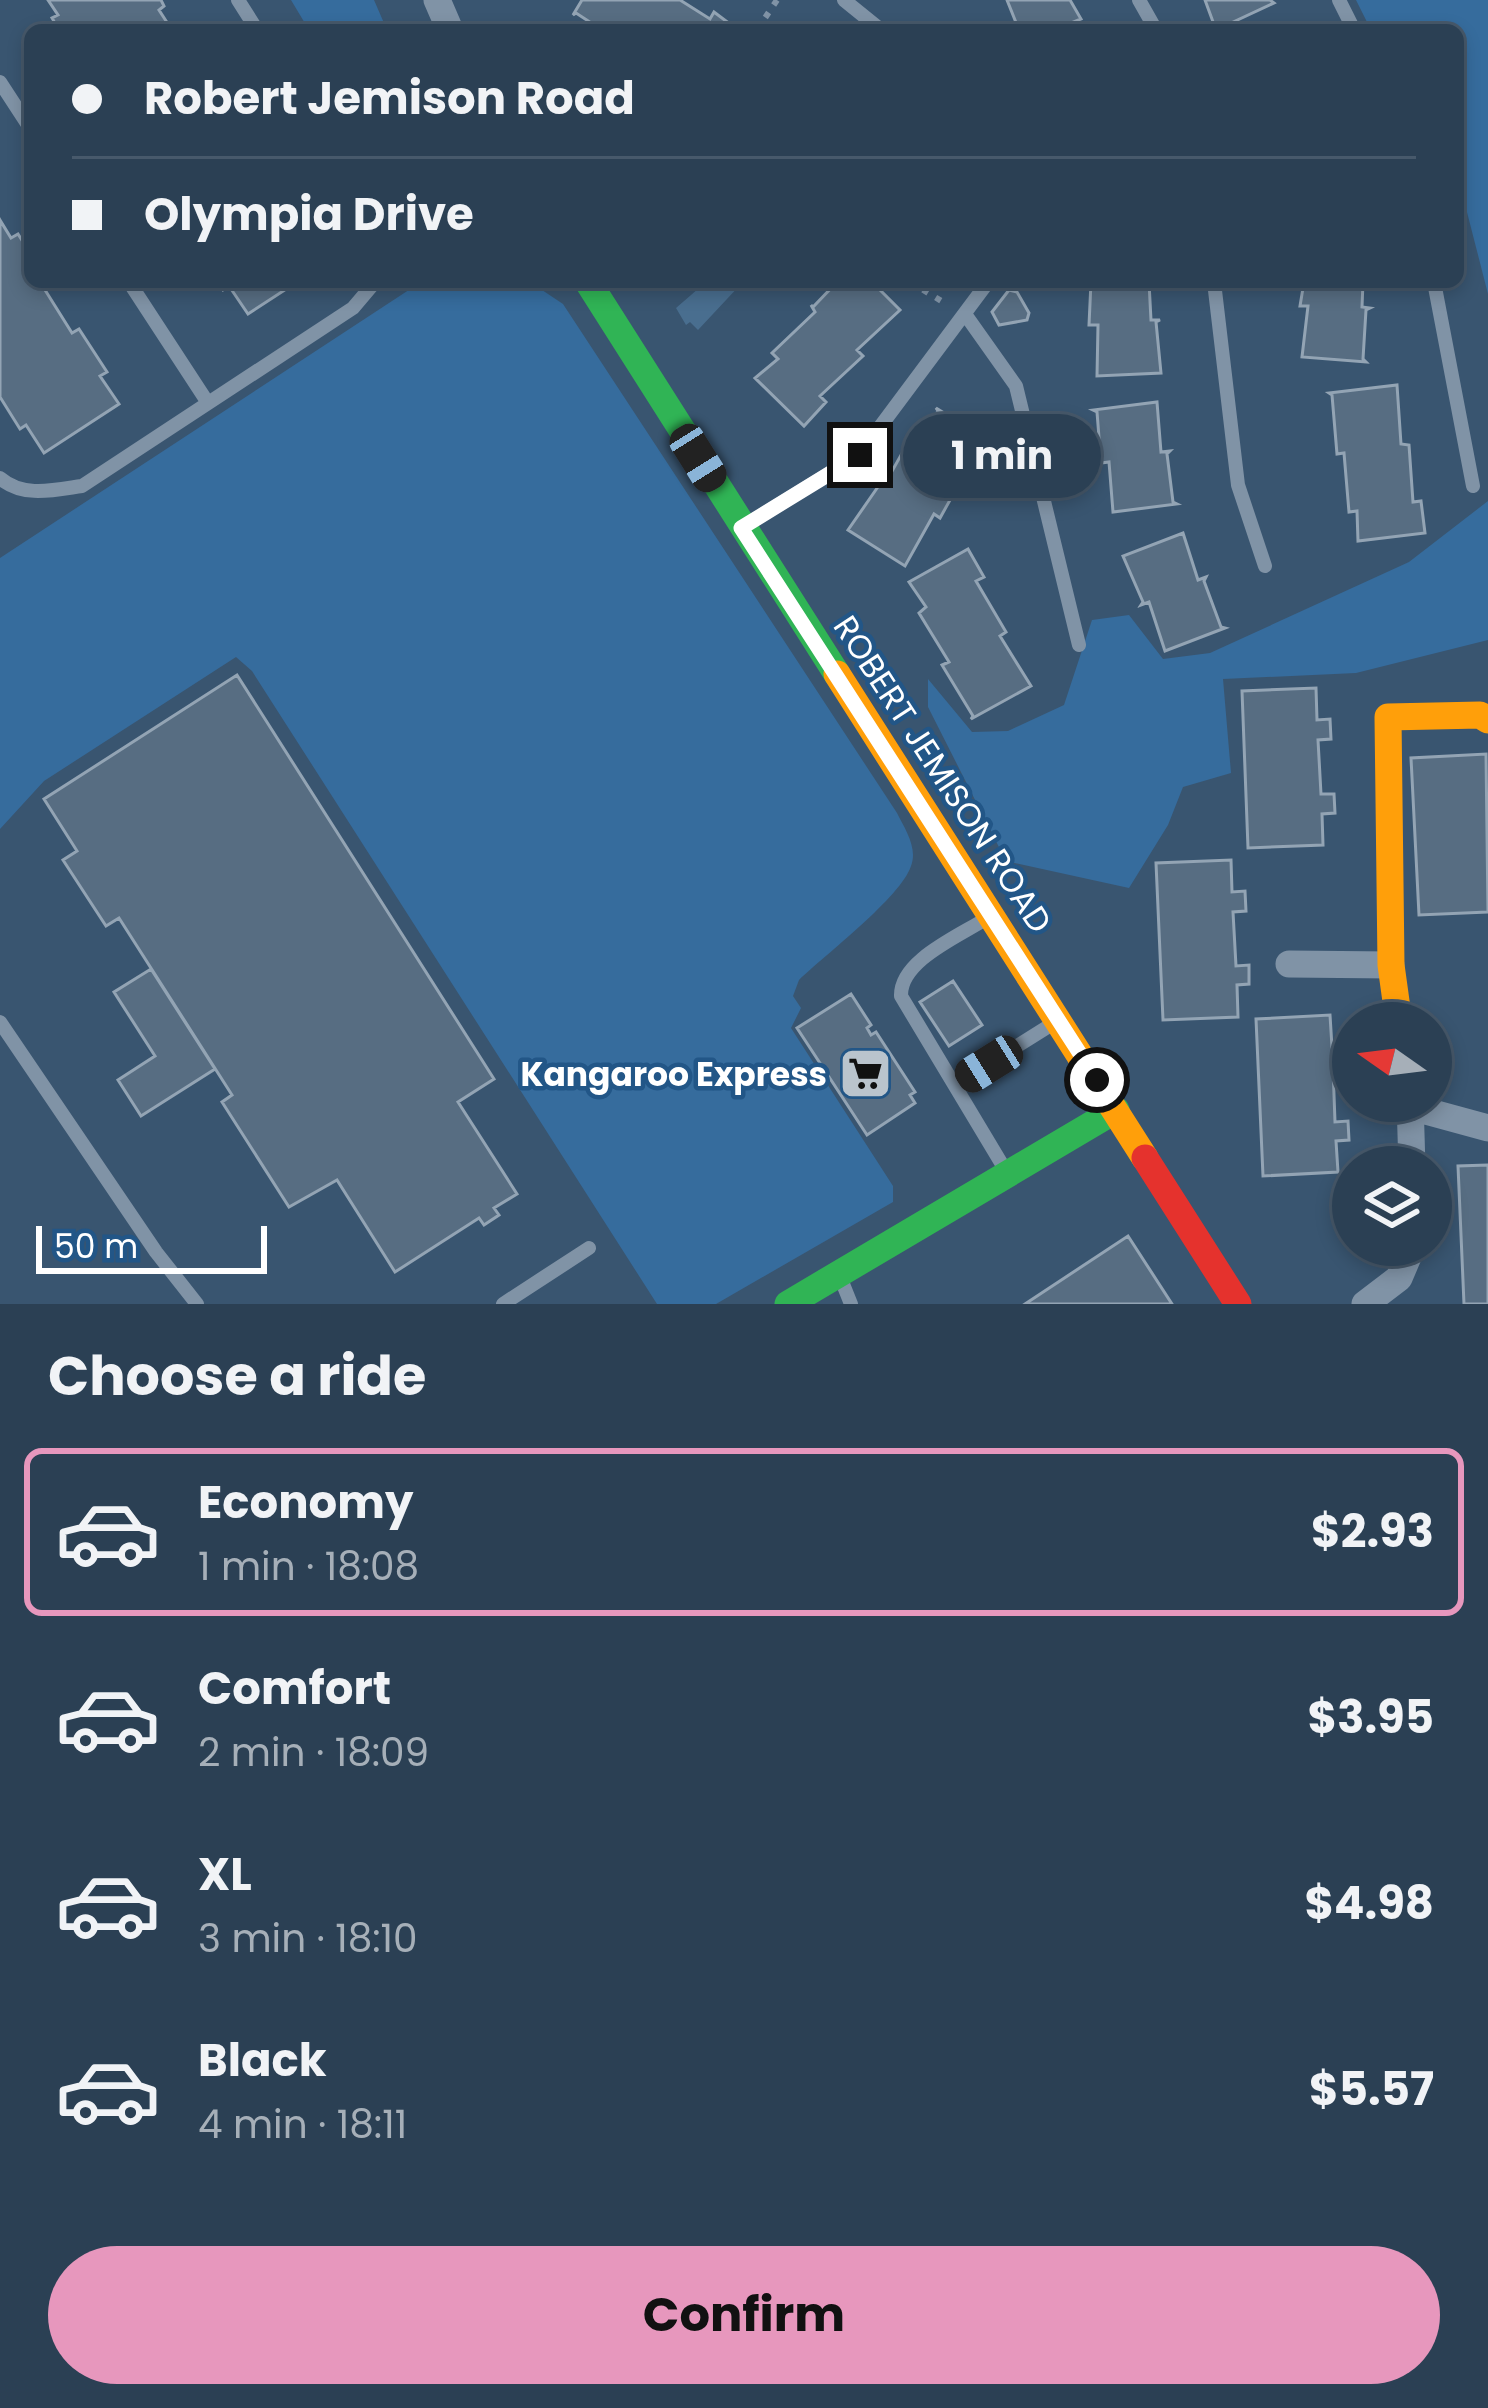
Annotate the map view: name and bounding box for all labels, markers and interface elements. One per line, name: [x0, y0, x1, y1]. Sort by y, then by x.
text: Robert Jemison Road: [144, 67, 635, 130]
text: Olympia Drive: [144, 183, 474, 246]
callout: 1 min: [902, 413, 1100, 497]
car: [664, 418, 732, 498]
route end: [833, 428, 887, 482]
text: 1 min: [951, 428, 1053, 483]
street label: ROBERT JEMISON ROAD: [822, 606, 1063, 942]
north arrow: [1332, 1002, 1452, 1122]
map controls: [1332, 1002, 1452, 1266]
car: [949, 1030, 1029, 1098]
supermarket icon: Kangaroo Express: [838, 1046, 894, 1102]
place label: Kangaroo Express: [520, 1051, 827, 1098]
route start: [1070, 1053, 1124, 1107]
button: layers: [1332, 1146, 1452, 1266]
scale bar: [36, 1220, 267, 1273]
text: 50 m: [54, 1223, 138, 1270]
text: Choose a ride: [48, 1338, 426, 1414]
text: Economy: [198, 1471, 413, 1534]
icon: car: [54, 1478, 162, 1586]
text: $2.93: [1311, 1500, 1434, 1563]
text: 1 min · 18:08: [198, 1539, 419, 1594]
text: Comfort: [198, 1657, 391, 1720]
icon: car: [54, 1664, 162, 1772]
text: $3.95: [1308, 1686, 1434, 1749]
text: 2 min · 18:09: [198, 1725, 429, 1780]
text: XL: [198, 1843, 252, 1906]
icon: car: [54, 1850, 162, 1958]
text: $4.98: [1304, 1872, 1434, 1935]
text: 3 min · 18:10: [198, 1911, 418, 1966]
text: Black: [198, 2029, 327, 2092]
icon: car: [54, 2036, 162, 2144]
text: $5.57: [1309, 2058, 1434, 2121]
text: 4 min · 18:11: [198, 2097, 407, 2152]
button: Confirm: [48, 2246, 1440, 2384]

